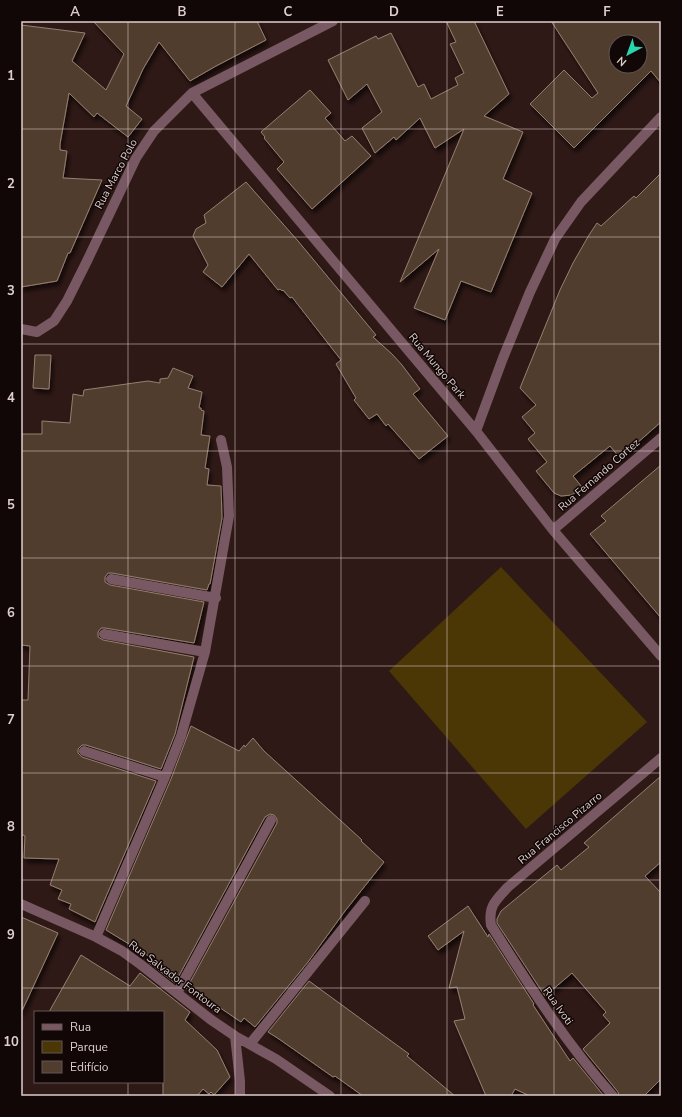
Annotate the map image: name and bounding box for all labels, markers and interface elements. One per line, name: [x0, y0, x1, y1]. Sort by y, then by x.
text: A: [70, 3, 80, 21]
text: B: [178, 3, 187, 21]
text: C: [284, 3, 293, 21]
text: D: [389, 3, 399, 21]
text: E: [496, 3, 504, 21]
text: F: [603, 3, 611, 21]
north arrow: [608, 34, 648, 74]
text: N: [614, 53, 630, 70]
text: 1: [7, 67, 15, 85]
street label: Rua Marco Polo: [91, 136, 141, 212]
text: 2: [7, 175, 15, 193]
text: 3: [7, 282, 15, 300]
street label: Rua Mungo Park: [405, 330, 469, 402]
text: 4: [7, 389, 15, 407]
street label: Rua Fernando Cortez: [555, 435, 643, 515]
text: 5: [7, 496, 15, 514]
text: 6: [7, 604, 15, 622]
text: 7: [7, 711, 15, 729]
street label: Rua Francisco Pizarro: [515, 788, 605, 868]
text: 8: [7, 818, 15, 836]
text: 9: [7, 926, 15, 944]
street label: Rua Salvador Fontoura: [126, 937, 225, 1017]
street label: Rua Ivoti: [540, 984, 576, 1028]
legend: [34, 1011, 164, 1083]
text: Rua: [70, 1019, 91, 1035]
text: 10: [3, 1033, 19, 1051]
text: Parque: [70, 1039, 108, 1055]
text: Edifício: [70, 1059, 109, 1075]

